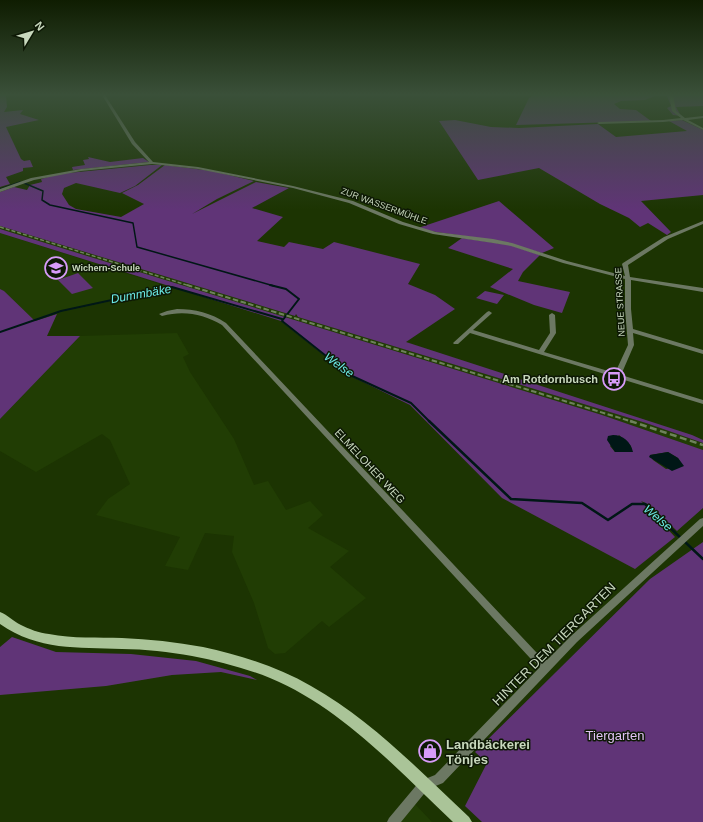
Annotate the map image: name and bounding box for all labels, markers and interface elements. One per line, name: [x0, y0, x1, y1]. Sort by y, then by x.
north arrow: [12, 12, 52, 52]
text: N: [33, 19, 47, 33]
street label: ZUR WASSERMÜHLE: [339, 186, 429, 226]
school or university icon: Wichern-Schule: [43, 255, 69, 281]
place label: Wichern-Schule: [72, 263, 140, 273]
street label: NEUE STRASSE: [613, 267, 627, 337]
water label: Dummbäke: [110, 282, 173, 306]
water label: Welse: [321, 350, 357, 381]
bus stop icon: Am Rotdornbusch: [601, 366, 627, 392]
place label: Am Rotdornbusch: [502, 373, 598, 385]
street label: ELMELOHER WEG: [332, 426, 408, 506]
water label: Welse: [641, 502, 675, 534]
street label: HINTER DEM TIERGARTEN: [489, 579, 619, 709]
park label: Tiergarten: [586, 728, 644, 743]
place label: Landbäckerei Tönjes: [446, 737, 530, 767]
shop icon: Landbäckerei Tönjes: [417, 738, 443, 764]

